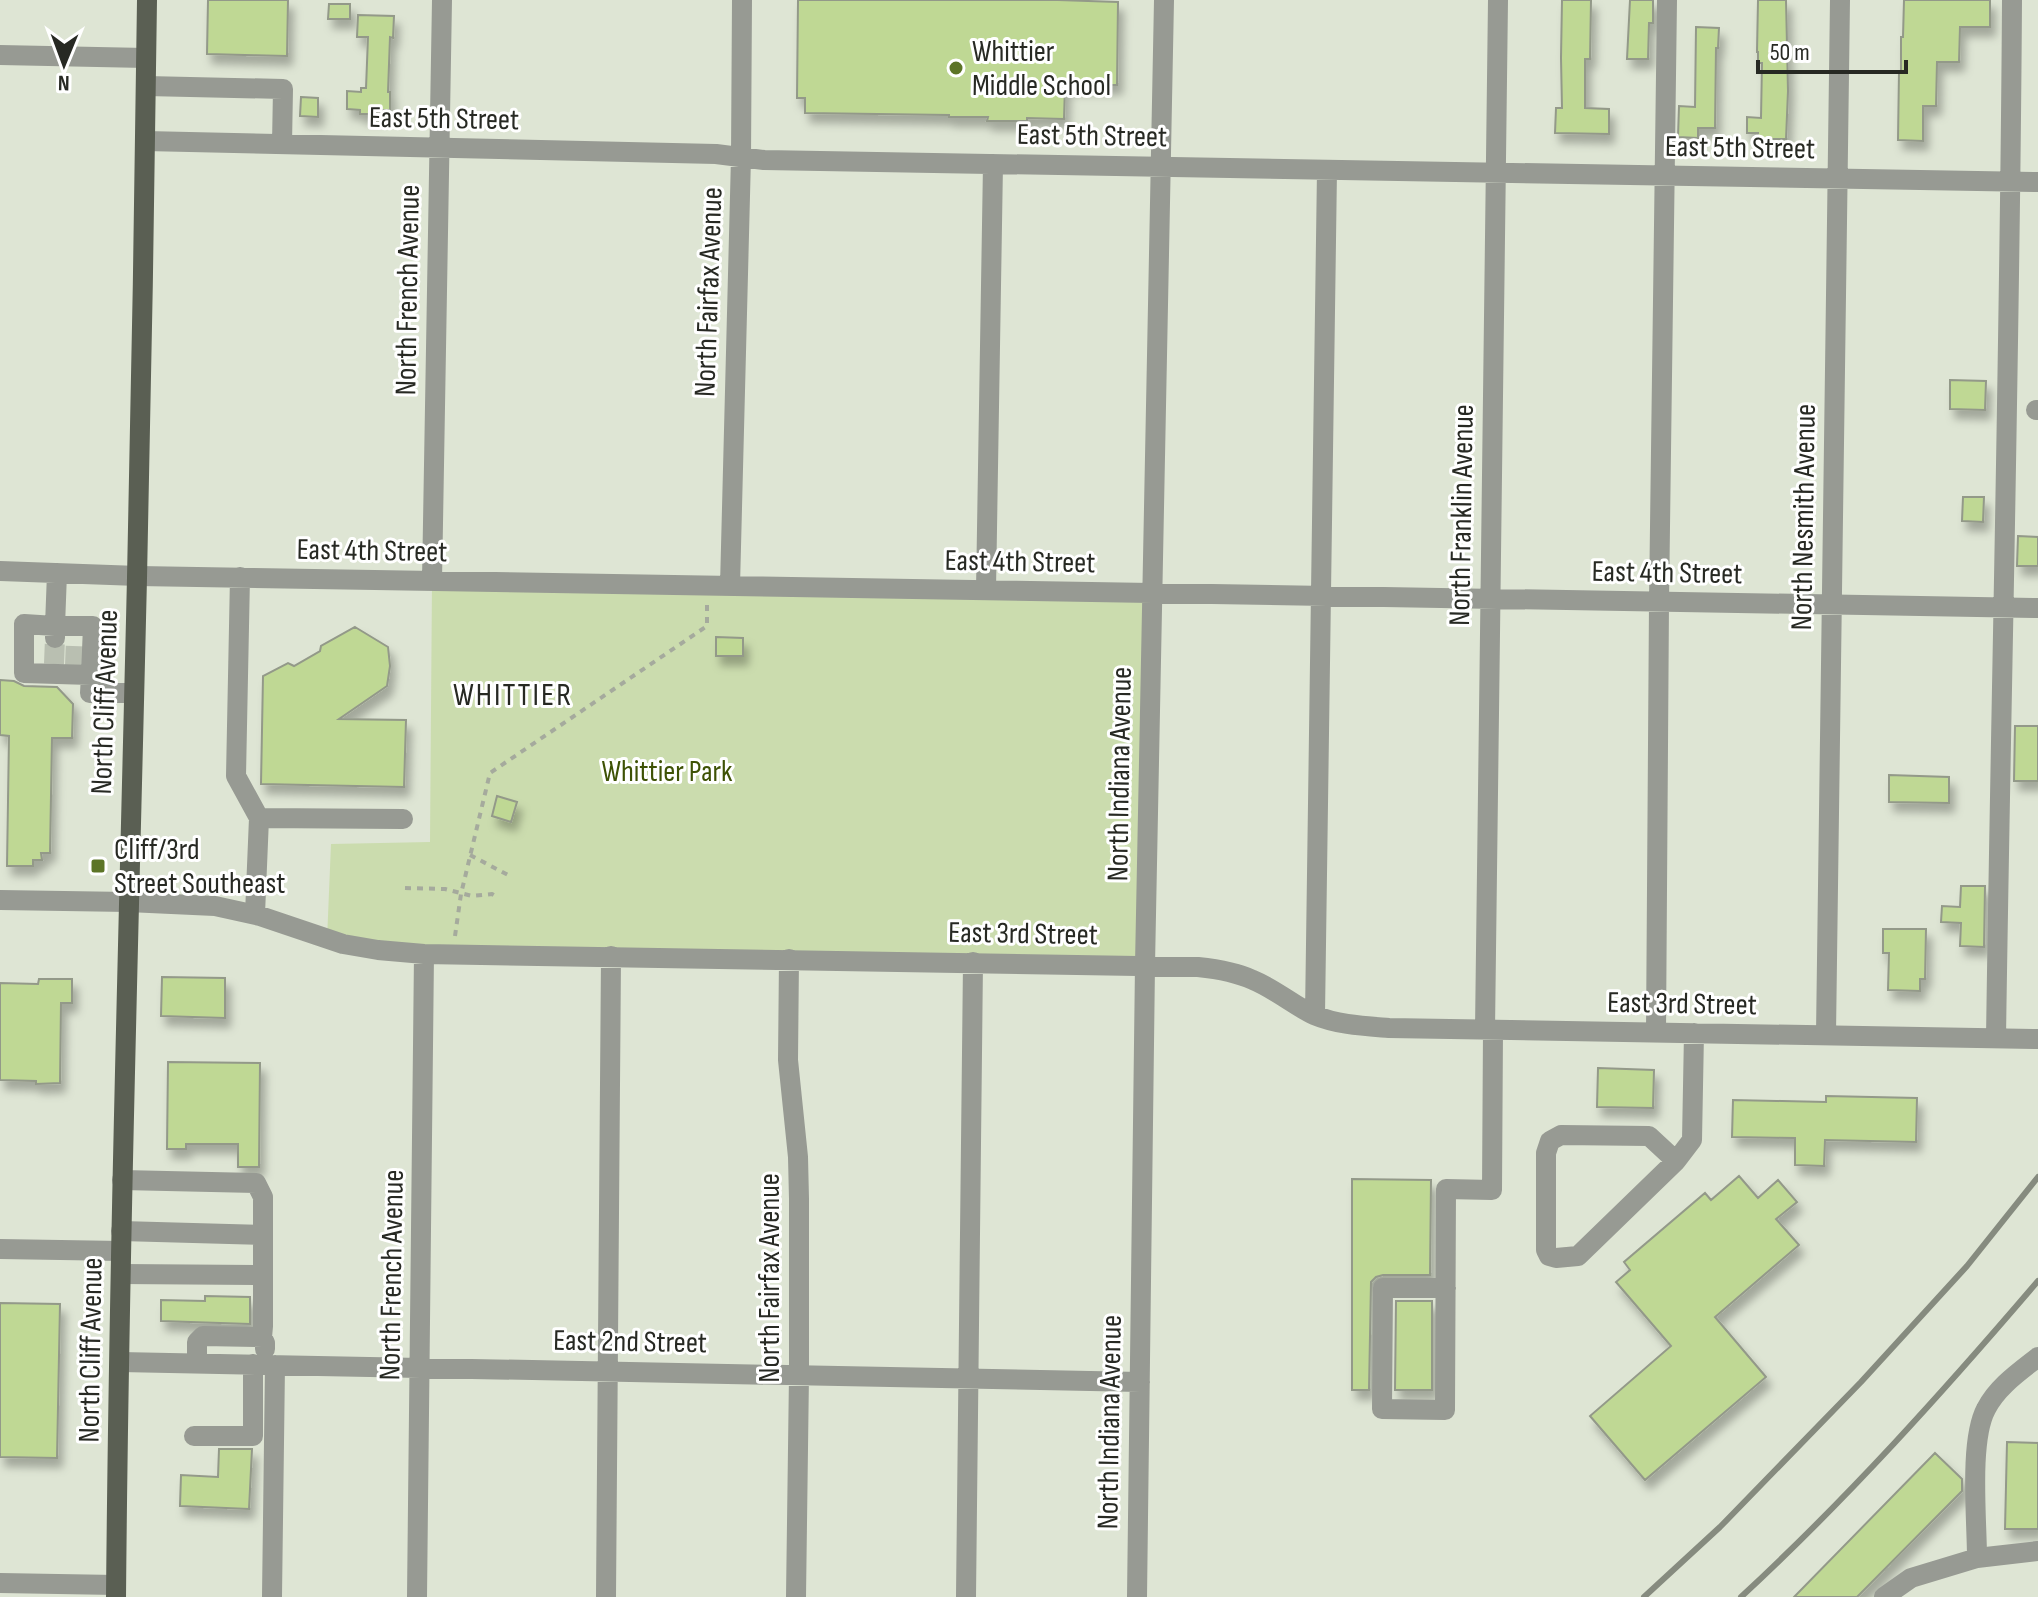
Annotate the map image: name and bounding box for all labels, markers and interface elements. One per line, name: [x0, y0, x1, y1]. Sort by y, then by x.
north arrow: [24, 24, 104, 104]
scale bar: [1758, 24, 1906, 74]
place label: Whittier Middle School: [972, 34, 1111, 104]
text: 50 m: [1770, 38, 1810, 67]
marker: Whittier Middle School: [947, 59, 965, 77]
text: N: [58, 69, 70, 96]
street label: East 5th Street: [369, 100, 519, 138]
street label: East 5th Street: [1017, 117, 1167, 155]
street label: East 5th Street: [1665, 129, 1815, 167]
street label: North French Avenue: [388, 184, 428, 396]
street label: North Fairfax Avenue: [687, 187, 731, 397]
street label: North Nesmith Avenue: [1784, 403, 1824, 631]
street label: North Franklin Avenue: [1442, 404, 1482, 626]
street label: East 4th Street: [296, 532, 448, 570]
street label: East 4th Street: [944, 543, 1096, 581]
street label: East 4th Street: [1591, 554, 1743, 592]
street label: North Cliff Avenue: [84, 609, 126, 795]
street label: North Indiana Avenue: [1100, 666, 1140, 882]
district label: WHITTIER: [453, 676, 573, 715]
park label: Whittier Park: [601, 754, 733, 790]
place label: Cliff/3rd Street Southeast: [114, 832, 285, 902]
marker: Cliff/3rd Street Southeast: [89, 857, 107, 875]
street label: East 3rd Street: [948, 915, 1098, 953]
street label: East 3rd Street: [1607, 985, 1757, 1023]
street label: North French Avenue: [372, 1169, 412, 1381]
street label: North Fairfax Avenue: [752, 1173, 788, 1383]
street label: North Cliff Avenue: [71, 1257, 111, 1443]
street label: North Indiana Avenue: [1090, 1314, 1130, 1530]
street label: East 2nd Street: [553, 1323, 707, 1361]

